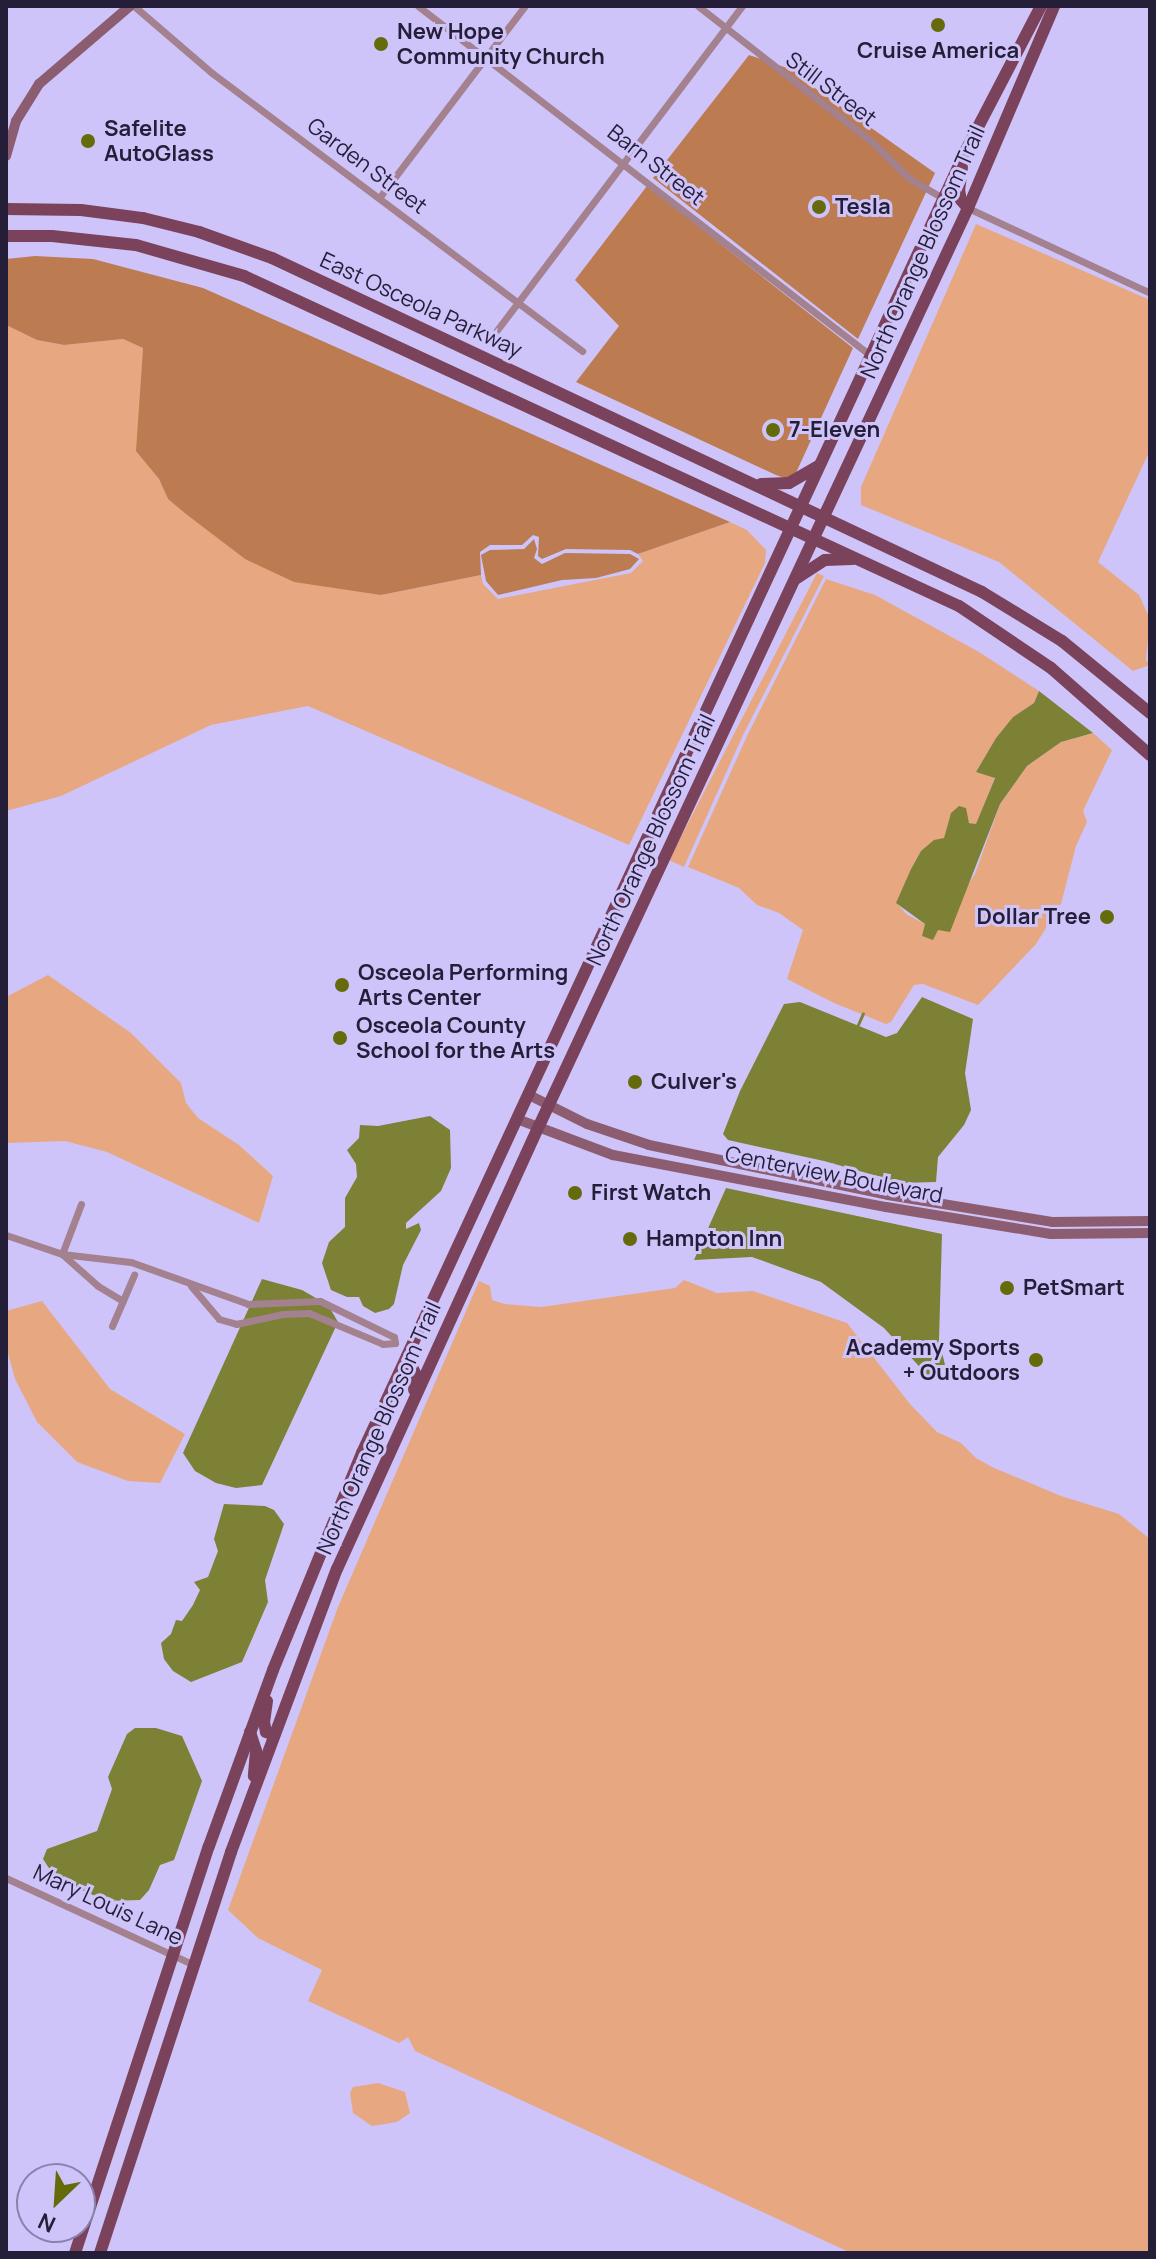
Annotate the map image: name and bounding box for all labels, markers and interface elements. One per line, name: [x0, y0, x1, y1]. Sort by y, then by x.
marker: Cruise America: [929, 16, 947, 34]
place label: New Hope Community Church: [397, 18, 605, 70]
marker: New Hope Community Church: [372, 35, 390, 53]
place label: Cruise America: [857, 38, 1019, 64]
street label: Still Street: [780, 46, 882, 132]
street label: Garden Street: [302, 112, 432, 220]
place label: Safelite AutoGlass: [104, 115, 214, 166]
street label: Barn Street: [602, 119, 710, 211]
street label: North Orange Blossom Trail: [855, 121, 991, 383]
marker: Safelite AutoGlass: [79, 132, 97, 150]
place label: Tesla: [835, 194, 891, 220]
marker: Tesla: [810, 198, 828, 216]
street label: East Osceola Parkway: [316, 247, 526, 363]
place label: 7-Eleven: [789, 417, 880, 443]
marker: 7-Eleven: [764, 421, 782, 439]
street label: North Orange Blossom Trail: [581, 710, 721, 970]
place label: Dollar Tree: [977, 904, 1091, 930]
marker: Dollar Tree: [1098, 908, 1116, 926]
place label: Osceola Performing Arts Center: [358, 959, 568, 1010]
marker: Osceola Performing Arts Center: [333, 976, 351, 994]
place label: Osceola County School for the Arts: [356, 1012, 555, 1064]
marker: Osceola County School for the Arts: [331, 1029, 349, 1047]
place label: Culver's: [651, 1069, 737, 1095]
marker: Culver's: [626, 1073, 644, 1091]
street label: Centerview Boulevard: [723, 1141, 945, 1209]
place label: First Watch: [591, 1180, 711, 1206]
marker: First Watch: [566, 1184, 584, 1202]
place label: Hampton Inn: [646, 1226, 782, 1252]
marker: Hampton Inn: [621, 1230, 639, 1248]
place label: PetSmart: [1023, 1275, 1125, 1301]
marker: PetSmart: [998, 1279, 1016, 1297]
street label: North Orange Blossom Trail: [311, 1297, 447, 1559]
place label: Academy Sports + Outdoors: [846, 1334, 1020, 1386]
marker: Academy Sports + Outdoors: [1027, 1351, 1045, 1369]
street label: Mary Louis Lane: [29, 1859, 187, 1951]
north arrow: [16, 2163, 96, 2243]
text: N: [33, 2206, 60, 2240]

